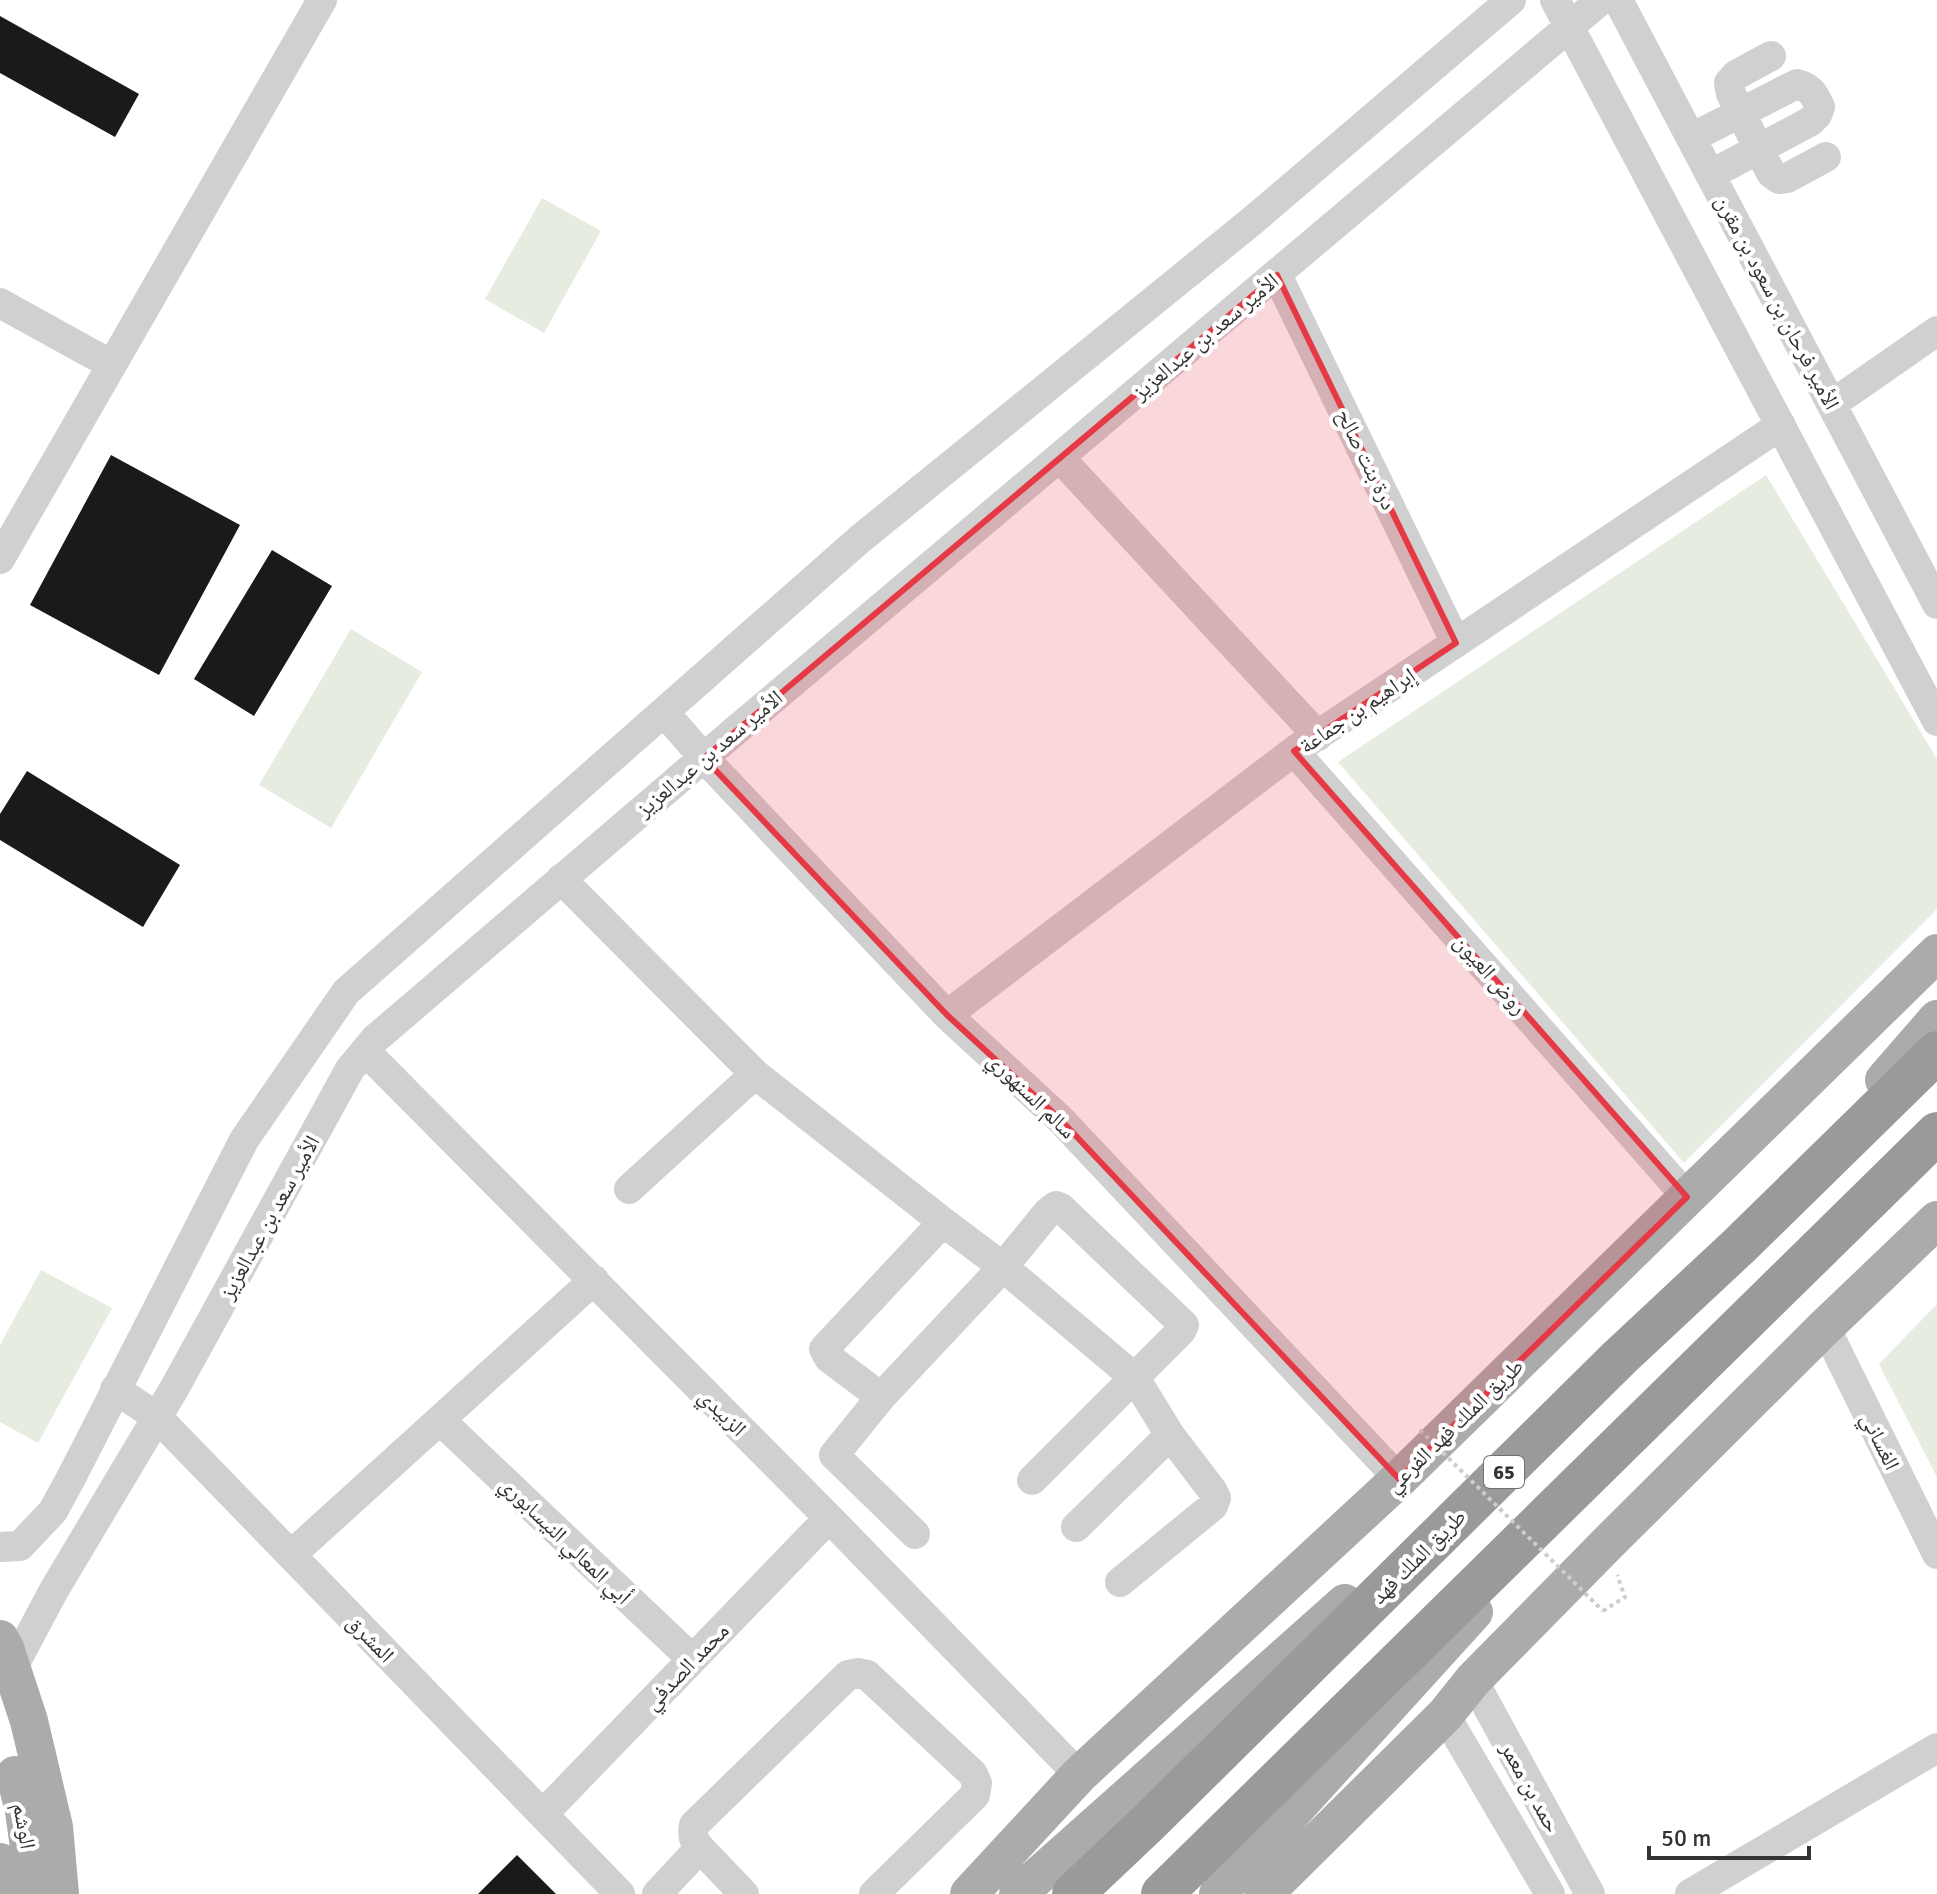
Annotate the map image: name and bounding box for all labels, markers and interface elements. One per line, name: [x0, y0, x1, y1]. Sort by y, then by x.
street label: الأمير فرحان بن سعود بن مقرن: [1709, 190, 1846, 414]
street label: الأمير سعد بن عبدالعزيز: [1126, 267, 1284, 406]
street label: درة بنت صالح: [1331, 404, 1403, 514]
street label: إبراهيم بن جماعة: [1294, 662, 1421, 760]
street label: الأمير سعد بن عبدالعزيز: [630, 684, 788, 823]
street label: روض العيون: [1448, 929, 1533, 1020]
street label: سالم السنهوري: [979, 1046, 1082, 1147]
street label: الأمير سعد بن عبدالعزيز: [213, 1131, 326, 1305]
street label: طريق الملك فهد الفرعي: [1380, 1353, 1532, 1501]
street label: الزبيدي: [690, 1383, 752, 1445]
street label: الغساني: [1852, 1408, 1906, 1476]
road number: 65: [1484, 1456, 1524, 1488]
street label: أبي المعالي النيسابوري: [492, 1471, 637, 1613]
street label: طريق الملك فهد: [1365, 1503, 1472, 1610]
street label: المشرق: [341, 1609, 400, 1668]
street label: محمد الصدفي: [638, 1617, 737, 1718]
street label: حمد بن معمر: [1494, 1736, 1566, 1837]
street label: الوشم: [6, 1801, 42, 1851]
scale bar: [1649, 1810, 1809, 1860]
text: 50 m: [1661, 1823, 1711, 1853]

